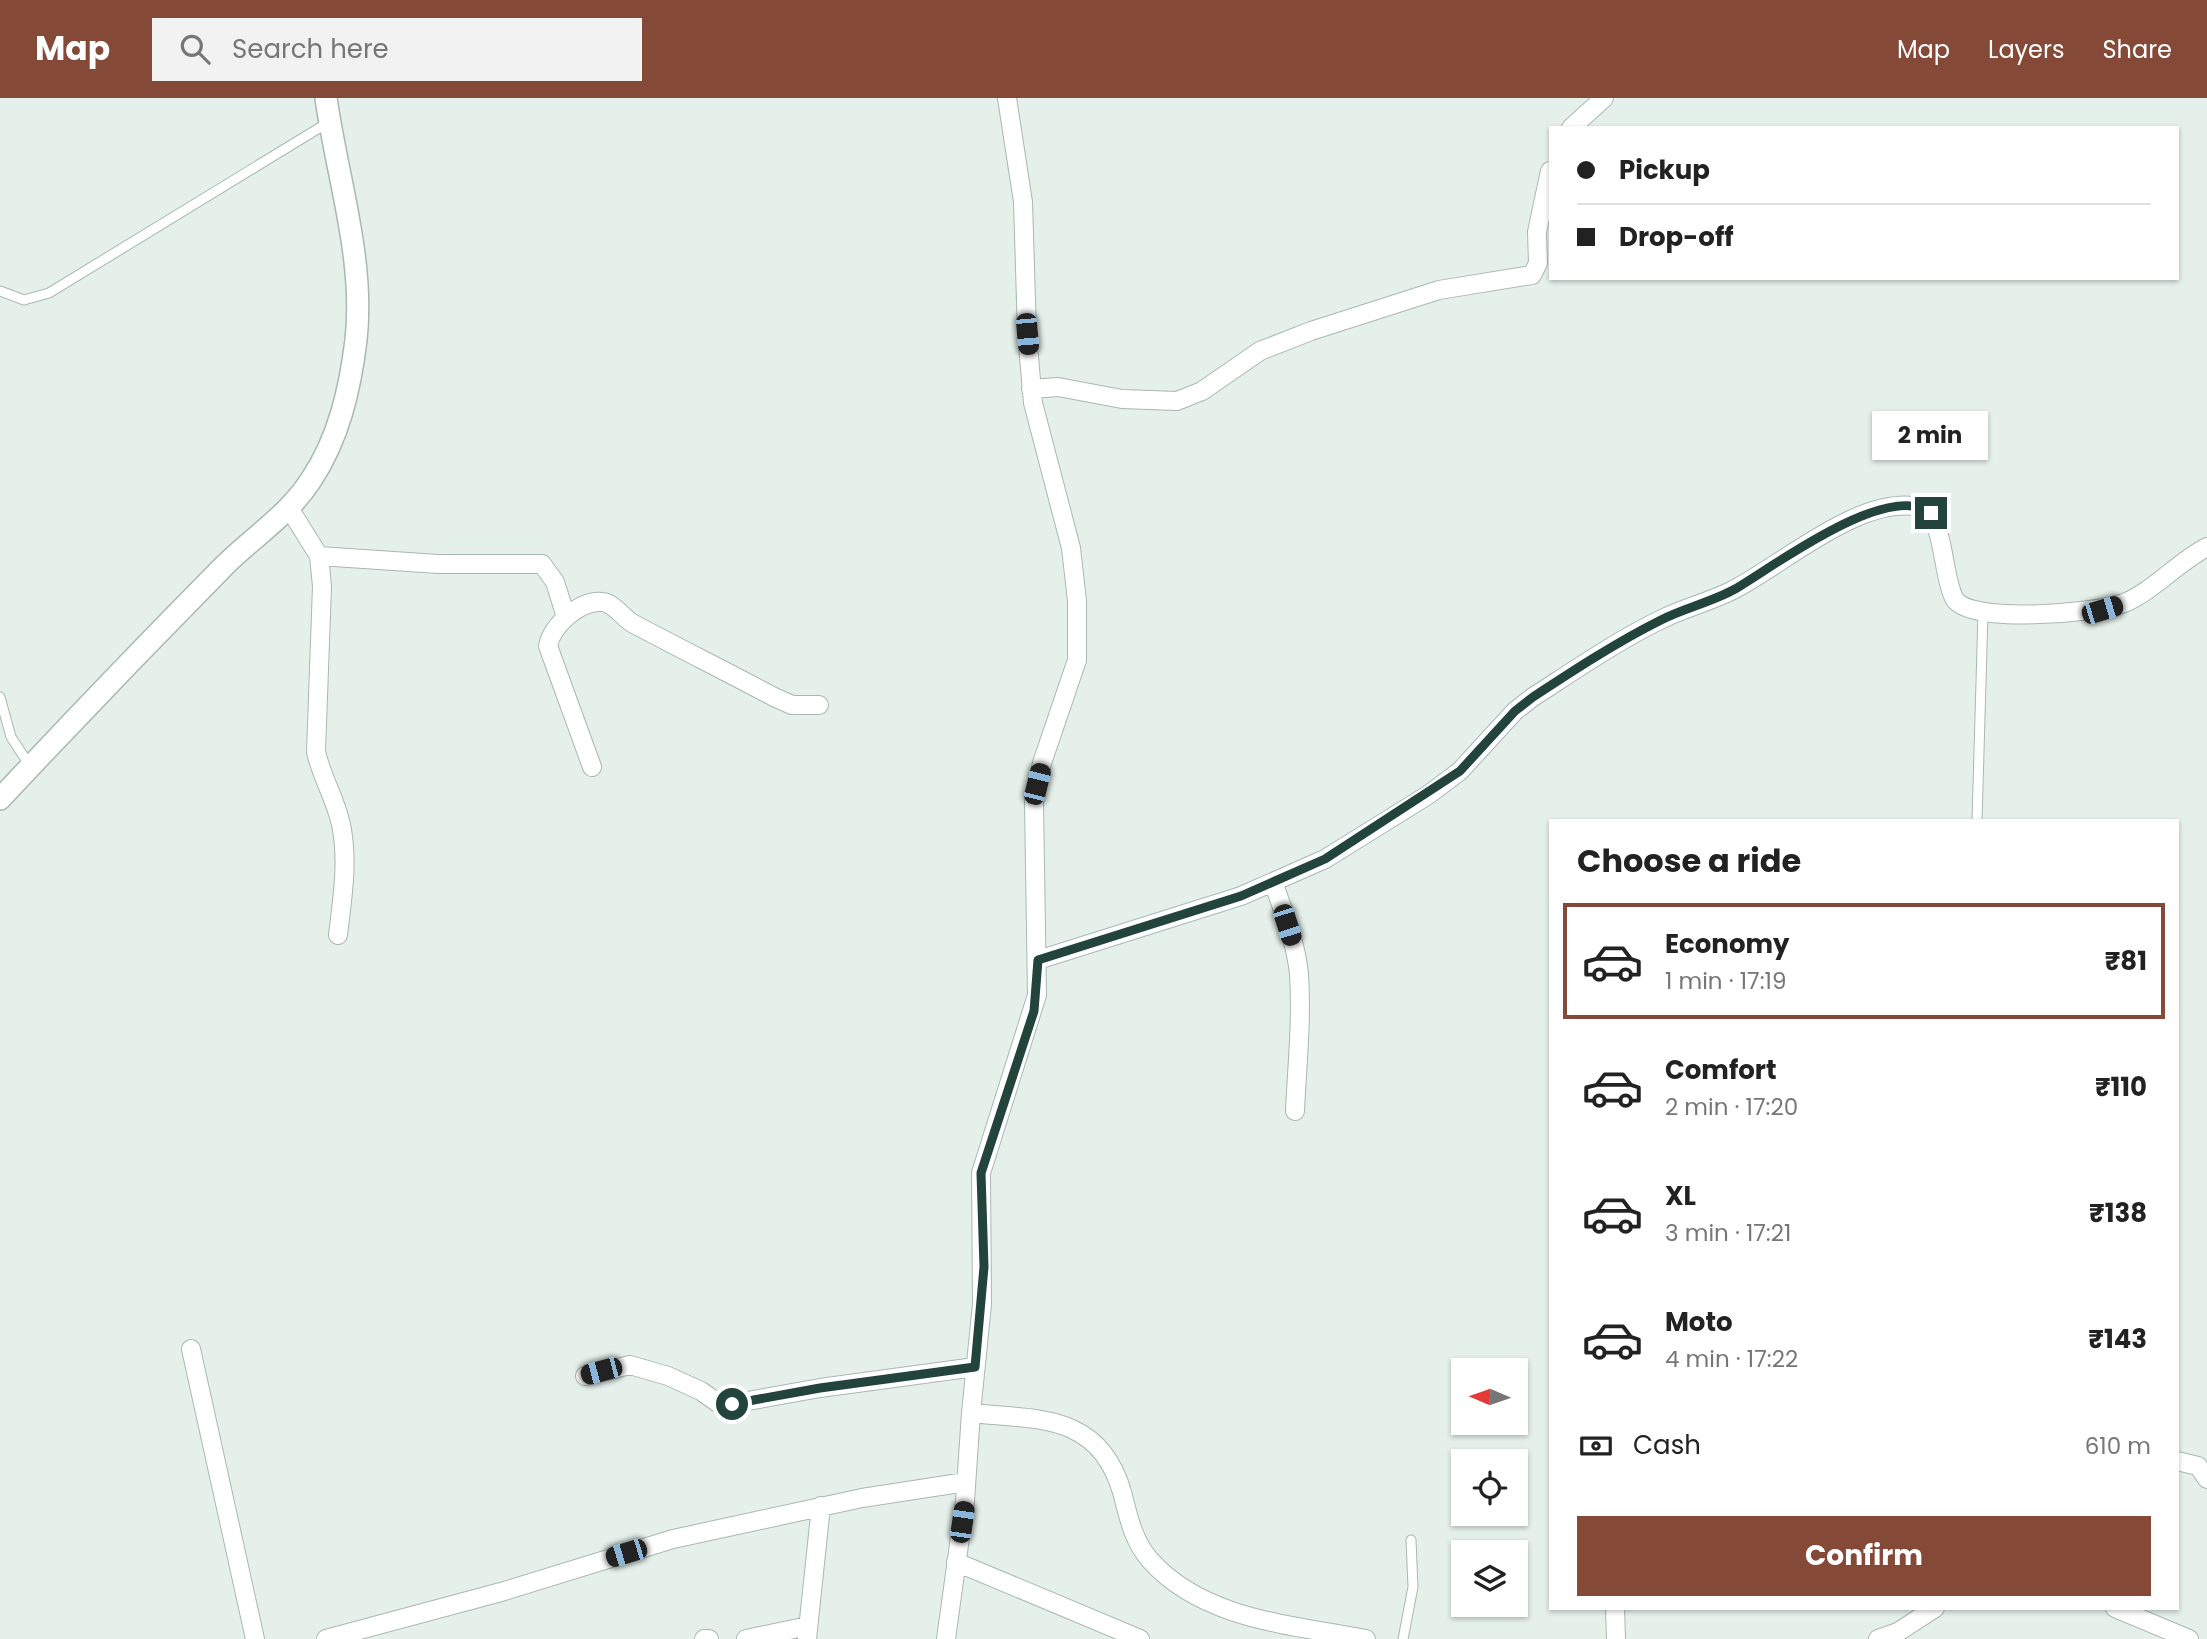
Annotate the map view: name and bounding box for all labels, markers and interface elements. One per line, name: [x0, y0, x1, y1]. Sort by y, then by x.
search box: [152, 18, 642, 81]
text: Map: [35, 25, 110, 72]
icon: search: [176, 30, 214, 68]
text: Search here: [232, 31, 389, 67]
text: Map: [1897, 33, 1950, 66]
text: Layers: [1988, 33, 2064, 66]
text: Share: [2102, 33, 2172, 66]
text: Pickup: [1619, 152, 1710, 188]
text: Drop-off: [1619, 219, 1734, 255]
car: [1015, 312, 1040, 356]
callout: 2 min: [1873, 412, 1989, 460]
text: 2 min: [1898, 419, 1962, 451]
route end: [1915, 497, 1947, 529]
car: [2079, 594, 2126, 626]
car: [1022, 761, 1053, 807]
text: Choose a ride: [1577, 838, 1801, 883]
car: [1271, 902, 1304, 948]
text: Economy: [1665, 926, 1789, 962]
icon: car: [1581, 930, 1644, 993]
text: ₹81: [2105, 943, 2147, 979]
text: 1 min · 17:19: [1665, 965, 1786, 997]
text: Comfort: [1665, 1052, 1777, 1088]
icon: car: [1581, 1056, 1644, 1119]
text: ₹110: [2095, 1069, 2147, 1105]
text: 2 min · 17:20: [1665, 1091, 1798, 1123]
text: XL: [1665, 1178, 1696, 1214]
icon: car: [1581, 1182, 1644, 1245]
text: ₹138: [2089, 1195, 2147, 1231]
text: 3 min · 17:21: [1665, 1217, 1791, 1249]
text: Moto: [1665, 1304, 1733, 1340]
icon: car: [1581, 1308, 1644, 1371]
text: ₹143: [2088, 1321, 2147, 1357]
text: 4 min · 17:22: [1665, 1343, 1798, 1375]
car: [578, 1355, 625, 1387]
north arrow: [1451, 1358, 1528, 1435]
map controls: [1451, 1358, 1528, 1617]
route start: [716, 1388, 748, 1420]
icon: cash: [1577, 1427, 1615, 1465]
text: Cash: [1633, 1427, 1701, 1463]
text: 610 m: [2085, 1430, 2151, 1462]
button: locate: [1451, 1449, 1528, 1526]
car: [949, 1500, 976, 1544]
button: Confirm: [1577, 1516, 2151, 1596]
car: [603, 1537, 650, 1569]
button: layers: [1451, 1540, 1528, 1617]

